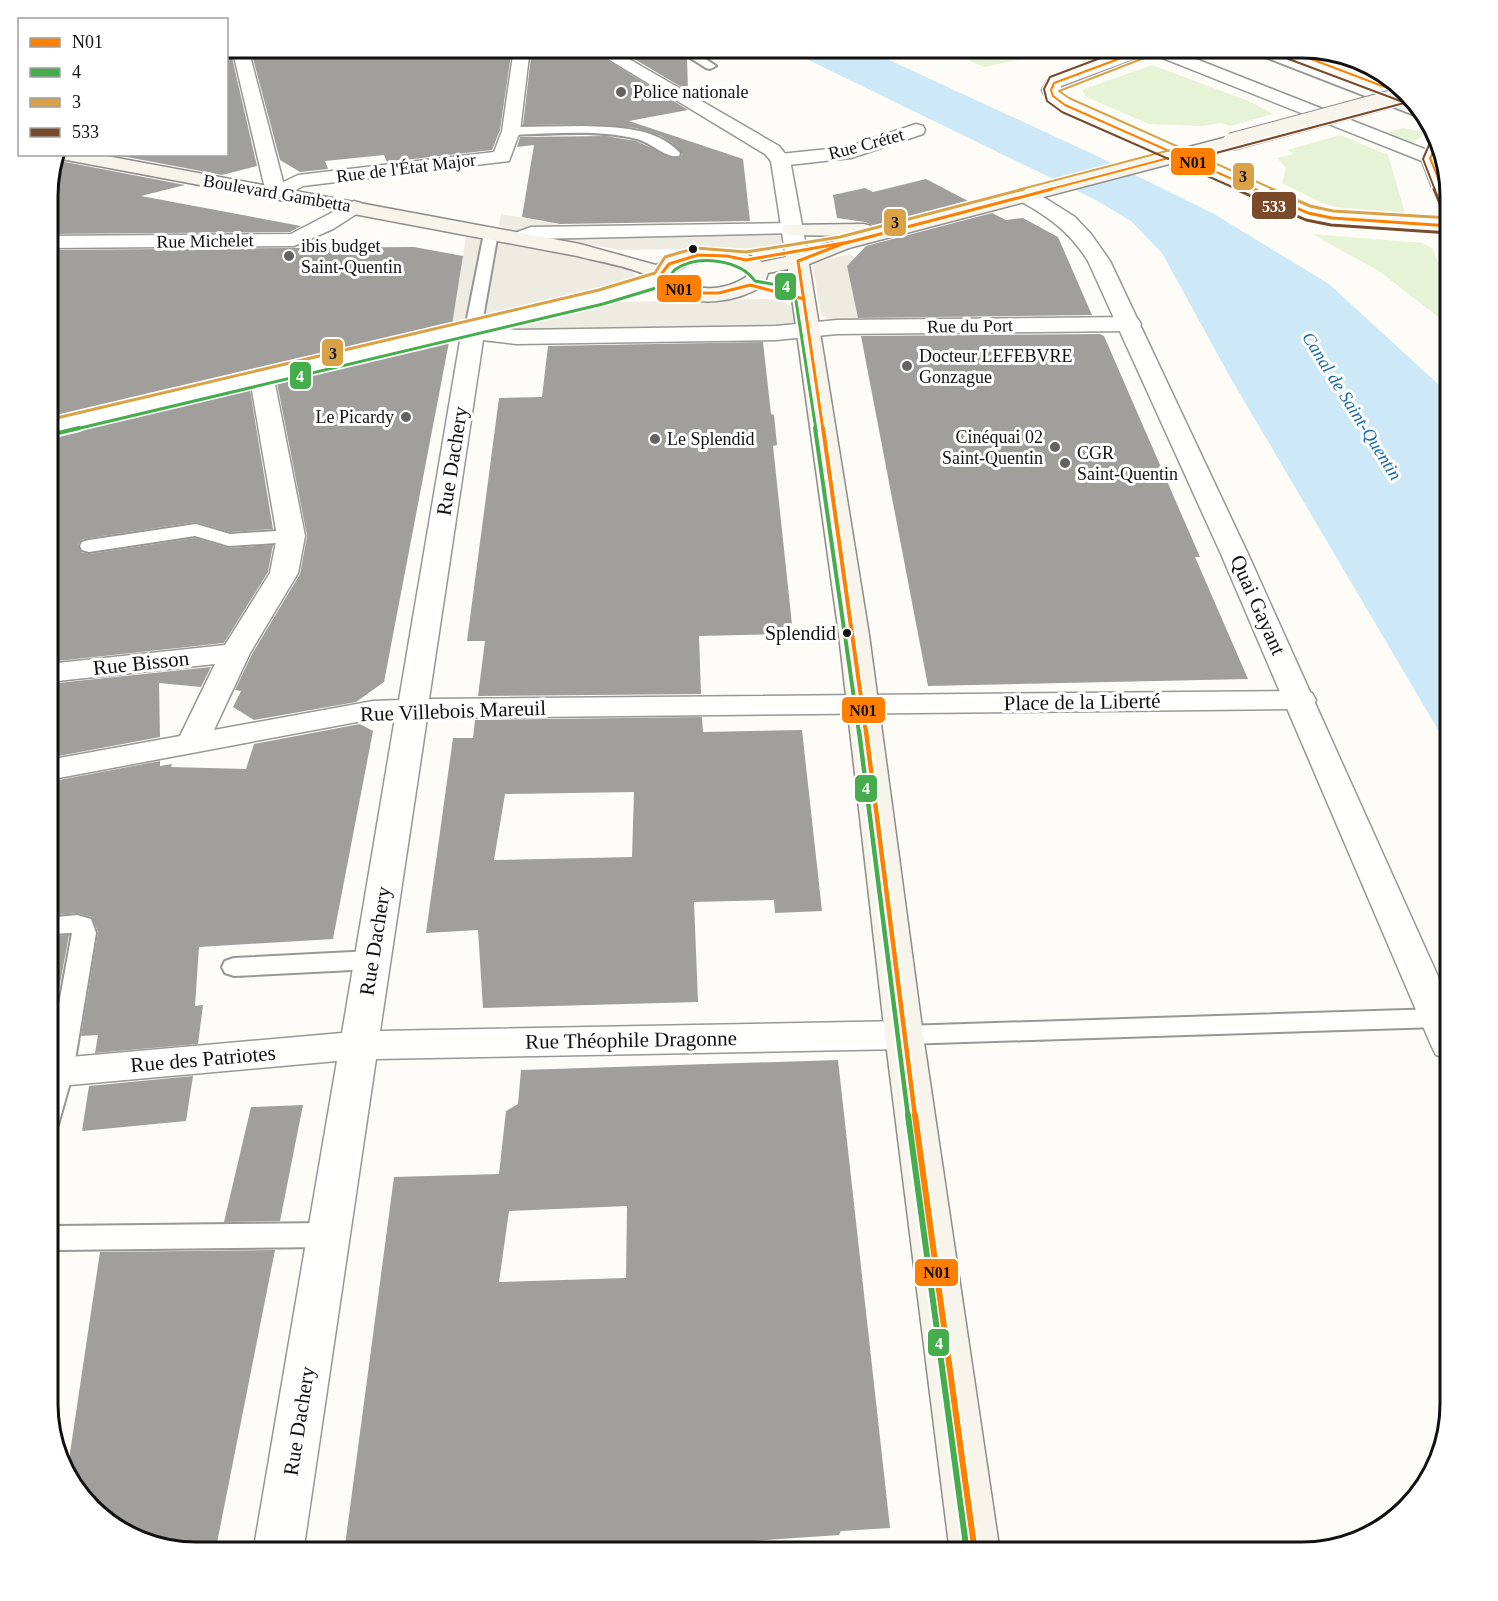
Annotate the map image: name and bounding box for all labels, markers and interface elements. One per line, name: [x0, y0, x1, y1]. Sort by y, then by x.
legend: [18, 18, 228, 156]
text: N01: [72, 32, 103, 52]
text: 4: [72, 62, 81, 82]
place label: Police nationale: [633, 82, 748, 102]
marker: Police nationale: [614, 85, 628, 99]
text: 3: [72, 92, 81, 112]
text: 533: [72, 122, 99, 142]
street label: Rue Crétet: [826, 124, 906, 164]
line badge: N01: [1170, 147, 1216, 176]
street label: Rue de l'État Major: [335, 149, 477, 187]
text: N01: [1179, 154, 1207, 171]
line badge: 3: [1232, 162, 1255, 191]
text: 3: [1239, 168, 1247, 185]
street label: Boulevard Gambetta: [202, 170, 352, 216]
line badge: 533: [1251, 191, 1297, 220]
text: 533: [1262, 198, 1286, 215]
line badge: 3: [883, 208, 907, 237]
text: 3: [891, 214, 899, 231]
street label: Rue Michelet: [156, 230, 254, 252]
place label: ibis budget Saint-Quentin: [301, 236, 402, 277]
unlabelled marker: [687, 243, 699, 255]
marker: ibis budget Saint-Quentin: [282, 249, 296, 263]
line badge: 4: [774, 272, 797, 301]
line badge: N01: [656, 274, 702, 303]
text: 4: [782, 278, 790, 295]
text: N01: [665, 281, 693, 298]
street label: Rue du Port: [927, 315, 1013, 337]
water label: Canal de Saint-Quentin: [1298, 328, 1406, 484]
line badge: 3: [321, 338, 344, 367]
text: 3: [329, 345, 337, 362]
place label: Docteur LEFEBVRE Gonzague: [919, 346, 1072, 387]
marker: Docteur LEFEBVRE Gonzague: [900, 359, 914, 373]
line badge: 4: [289, 361, 312, 390]
text: 4: [296, 368, 304, 385]
street label: Rue Dachery: [432, 404, 473, 517]
place label: Le Picardy: [316, 407, 394, 427]
marker: Le Picardy: [399, 410, 413, 424]
place label: Cinéquai 02 Saint-Quentin: [942, 427, 1043, 468]
place label: Le Splendid: [667, 429, 755, 449]
marker: Le Splendid: [648, 432, 662, 446]
marker: Cinéquai 02 Saint-Quentin: [1048, 440, 1062, 454]
place label: CGR Saint-Quentin: [1077, 443, 1178, 484]
marker: CGR Saint-Quentin: [1058, 456, 1072, 470]
street label: Quai Gayant: [1225, 551, 1291, 659]
place label: Splendid: [765, 622, 836, 645]
marker: Splendid: [841, 627, 853, 639]
street label: Rue Bisson: [92, 646, 191, 680]
street label: Place de la Liberté: [1003, 689, 1161, 715]
street label: Rue Villebois Mareuil: [360, 696, 547, 726]
line badge: N01: [841, 696, 886, 724]
text: N01: [849, 702, 877, 719]
line badge: 4: [854, 774, 878, 803]
text: 4: [862, 780, 870, 797]
street label: Rue Dachery: [355, 884, 396, 997]
street label: Rue Théophile Dragonne: [525, 1026, 737, 1054]
street label: Rue des Patriotes: [129, 1041, 277, 1077]
line badge: N01: [914, 1258, 959, 1287]
text: N01: [923, 1264, 951, 1281]
line badge: 4: [927, 1328, 950, 1357]
text: 4: [935, 1335, 943, 1352]
street label: Rue Dachery: [279, 1364, 320, 1477]

